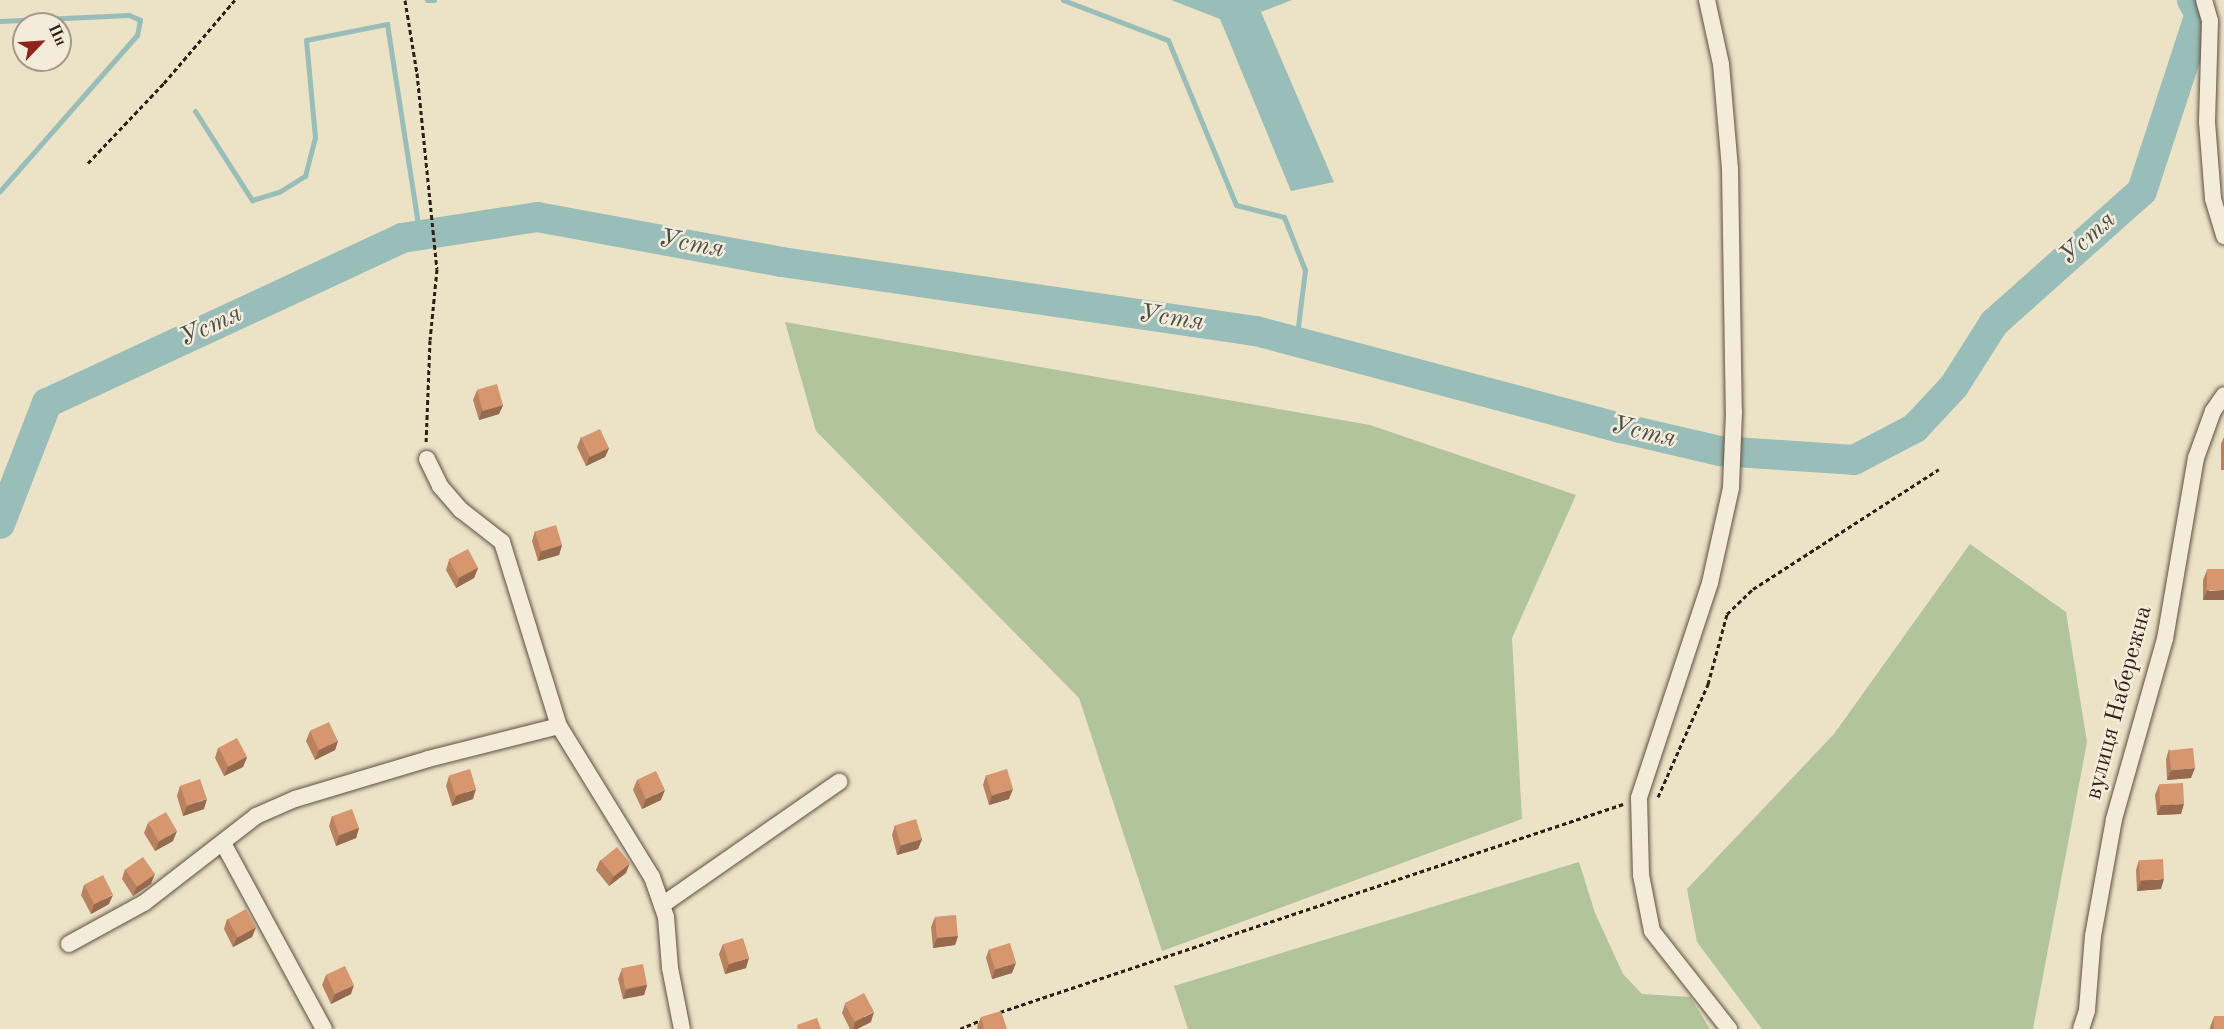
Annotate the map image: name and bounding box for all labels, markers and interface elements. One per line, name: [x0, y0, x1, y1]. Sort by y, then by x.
north arrow: [12, 12, 72, 72]
text: Пн: [45, 22, 68, 49]
water label: Устя: [2053, 205, 2123, 273]
water label: Устя: [656, 224, 726, 266]
water label: Устя: [174, 299, 248, 355]
water label: Устя: [1136, 299, 1206, 339]
water label: Устя: [1607, 410, 1679, 456]
street label: вулиця Набережна: [2080, 603, 2160, 803]

